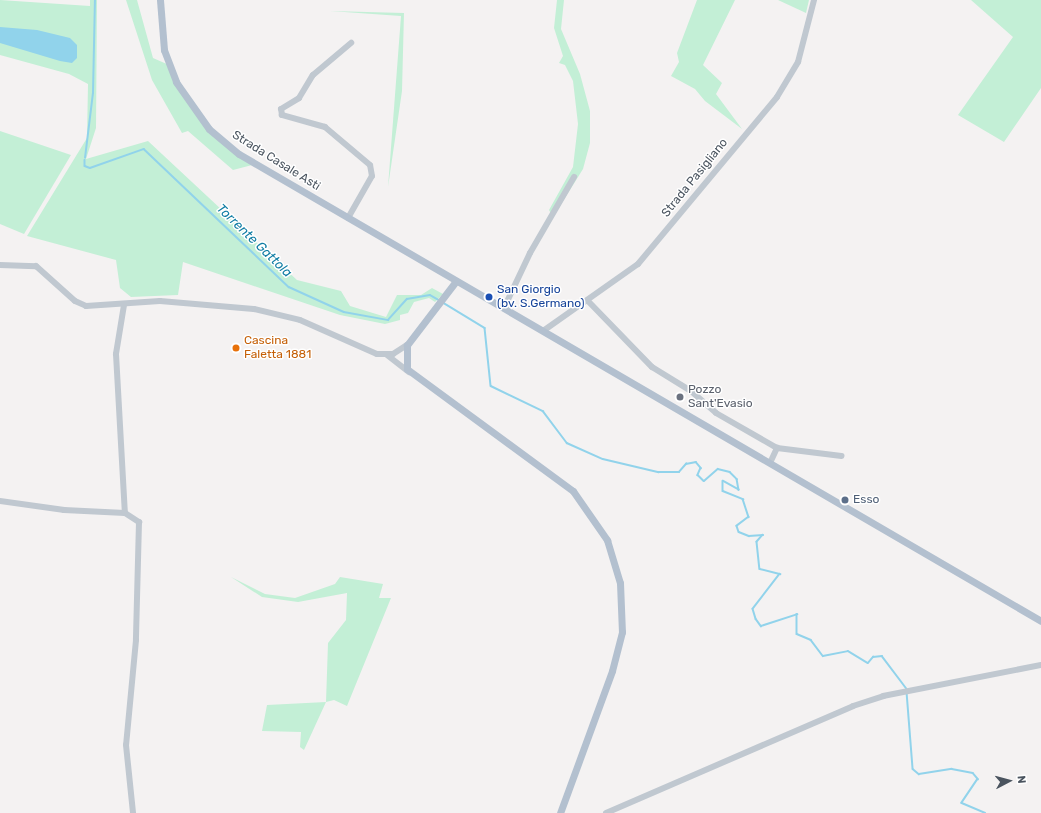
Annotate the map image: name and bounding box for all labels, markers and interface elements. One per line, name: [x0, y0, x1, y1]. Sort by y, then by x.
street label: Strada Casale Asti: [229, 128, 323, 194]
street label: Strada Pasigliano: [659, 136, 731, 220]
water label: Torrente Gattola: [213, 201, 295, 281]
place label: San Giorgio (bv. S.Germano): [497, 283, 585, 311]
marker: San Giorgio (bv. S.Germano): [484, 292, 494, 302]
place label: Cascina Faletta 1881: [244, 334, 311, 362]
marker: Cascina Faletta 1881: [231, 343, 241, 353]
place label: Pozzo Sant'Evasio: [688, 383, 753, 411]
marker: Pozzo Sant'Evasio: [675, 392, 685, 402]
place label: Esso: [853, 493, 879, 507]
marker: Esso: [840, 495, 850, 505]
north arrow: [989, 761, 1029, 801]
text: N: [1015, 775, 1028, 784]

